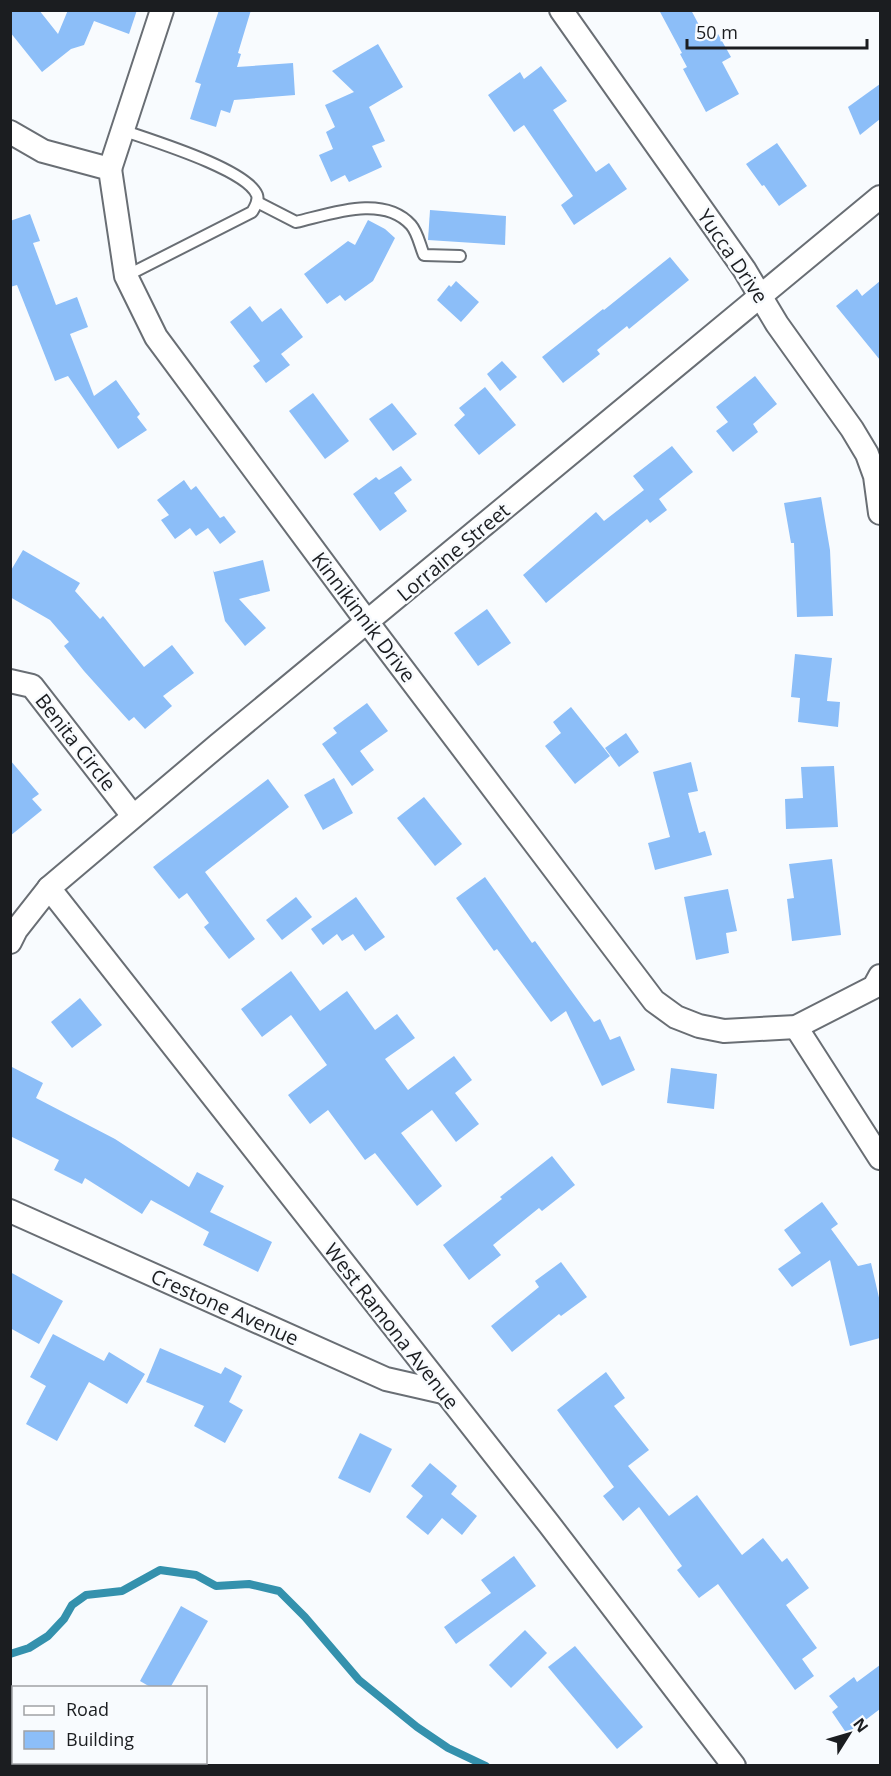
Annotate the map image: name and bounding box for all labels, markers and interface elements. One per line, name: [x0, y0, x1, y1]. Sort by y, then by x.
scale bar: [687, 12, 867, 50]
text: 50 m: [696, 20, 738, 44]
street label: Yucca Drive: [692, 204, 774, 308]
street label: Lorraine Street: [391, 497, 515, 607]
street label: Kinnikinnik Drive: [306, 546, 422, 688]
street label: Benita Circle: [29, 688, 123, 796]
street label: West Ramona Avenue: [319, 1237, 465, 1415]
street label: Crestone Avenue: [147, 1262, 303, 1352]
legend: [12, 1686, 207, 1764]
text: Road: [66, 1697, 109, 1721]
north arrow: [819, 1704, 879, 1764]
text: N: [848, 1713, 874, 1737]
text: Building: [66, 1727, 134, 1751]

